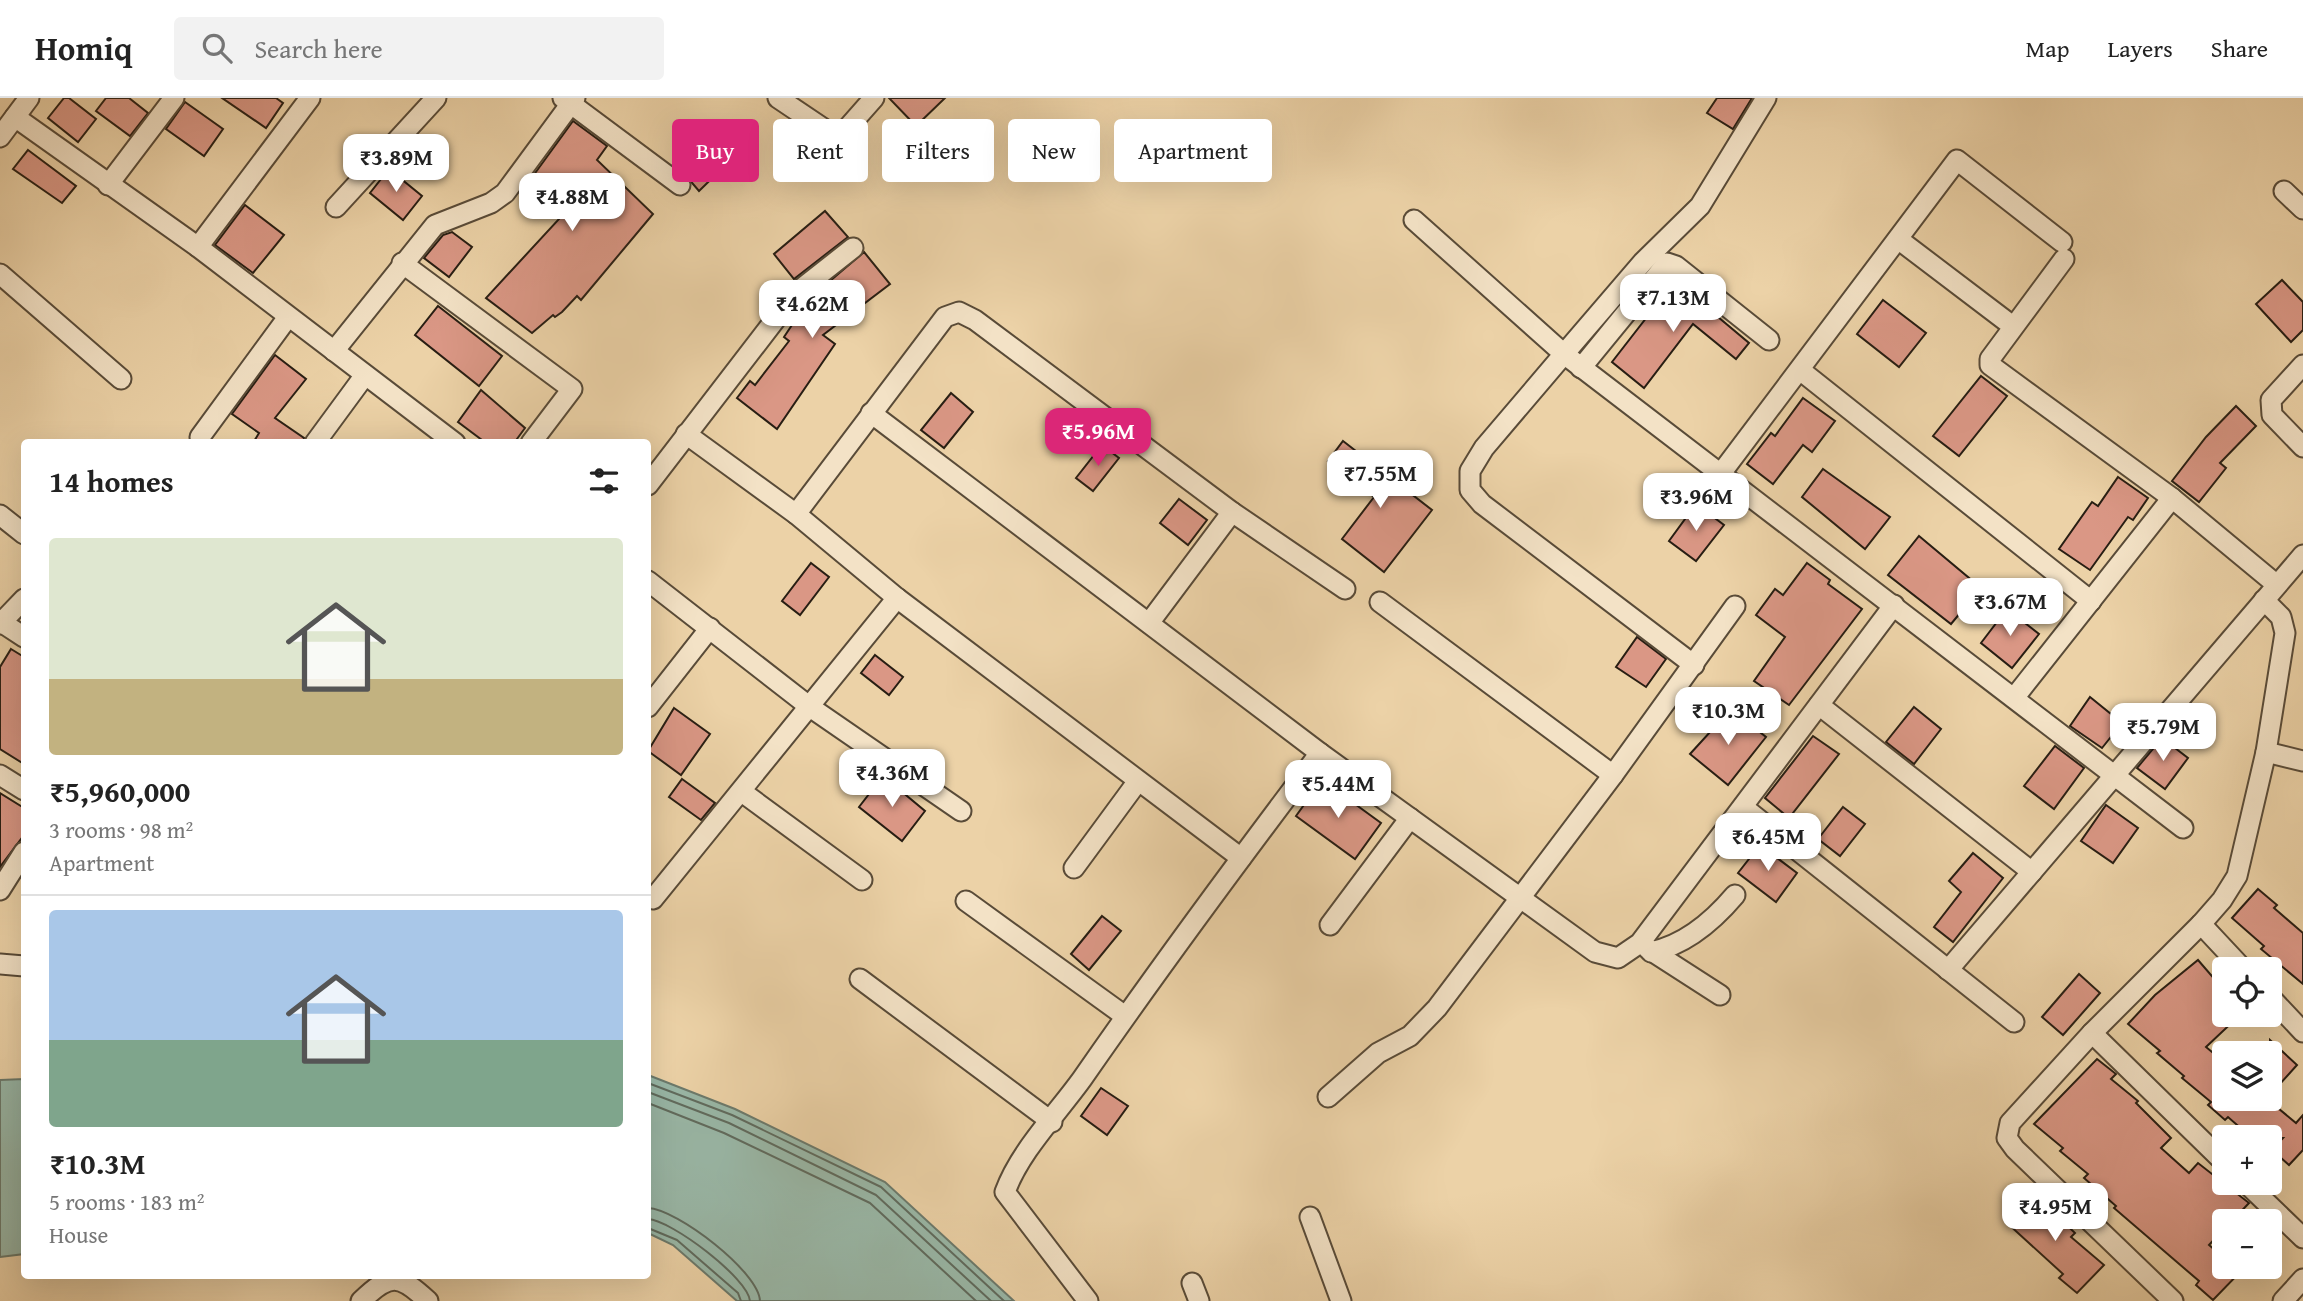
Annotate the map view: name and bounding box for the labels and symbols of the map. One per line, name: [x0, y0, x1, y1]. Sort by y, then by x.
pin: ₹3.89M: [339, 134, 453, 194]
pin: ₹4.88M: [515, 174, 629, 233]
pin: ₹7.13M: [1616, 274, 1730, 334]
pin: ₹4.62M: [755, 280, 869, 340]
pin: ₹5.96M: [1041, 408, 1155, 468]
pin: ₹7.55M: [1323, 450, 1437, 510]
pin: ₹3.96M: [1639, 474, 1753, 533]
pin: ₹3.67M: [1953, 578, 2067, 638]
pin: ₹10.3M: [1671, 688, 1785, 747]
pin: ₹5.79M: [2106, 704, 2220, 763]
pin: ₹4.36M: [835, 750, 949, 809]
pin: ₹5.44M: [1281, 760, 1395, 820]
pin: ₹6.45M: [1711, 814, 1825, 873]
pin: ₹4.95M: [1998, 1184, 2112, 1243]

